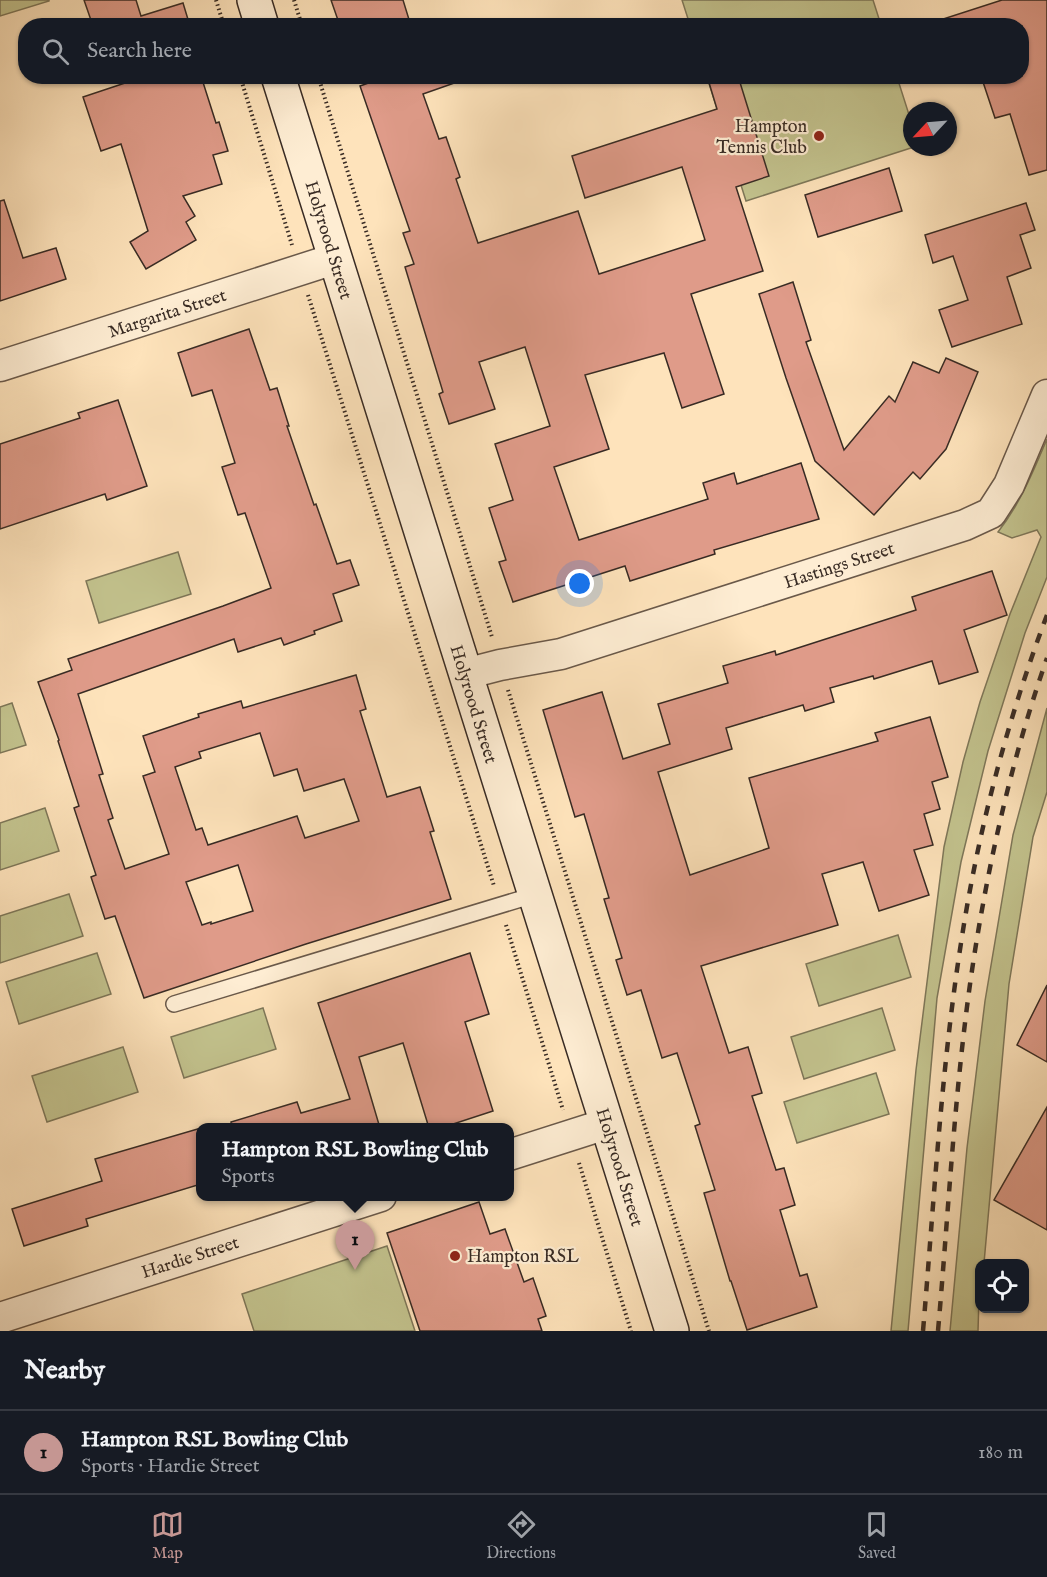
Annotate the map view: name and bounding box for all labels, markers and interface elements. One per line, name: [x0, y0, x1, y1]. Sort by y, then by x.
search box: [18, 18, 1029, 84]
icon: search: [39, 35, 72, 68]
text: Search here: [87, 37, 192, 65]
north arrow: [903, 102, 957, 156]
place label: Hampton Tennis Club: [716, 116, 807, 160]
marker: Hampton Tennis Club: [812, 129, 826, 143]
street label: Holyrood Street: [299, 178, 356, 302]
street label: Margarita Street: [105, 285, 229, 344]
street label: Hastings Street: [781, 538, 898, 595]
your location: [565, 569, 594, 598]
street label: Holyrood Street: [444, 642, 501, 766]
street label: Holyrood Street: [590, 1105, 647, 1229]
popup: [196, 1123, 514, 1201]
text: Hampton RSL Bowling Club: [221, 1136, 489, 1164]
text: Sports: [221, 1164, 274, 1189]
pin: 1: [336, 1220, 374, 1270]
street label: Hardie Street: [139, 1232, 242, 1285]
place label: Hampton RSL: [467, 1246, 579, 1269]
marker: Hampton RSL: [448, 1249, 462, 1263]
map controls: [975, 1259, 1029, 1313]
button: locate: [975, 1259, 1029, 1313]
text: Nearby: [24, 1354, 105, 1387]
text: Hampton RSL Bowling Club: [81, 1426, 348, 1454]
text: 1: [40, 1440, 47, 1465]
text: 180 m: [978, 1440, 1023, 1465]
text: Sports · Hardie Street: [81, 1454, 260, 1479]
tab: Map: [151, 1508, 184, 1564]
tab: Directions: [486, 1508, 556, 1564]
tab: Saved: [858, 1508, 896, 1564]

